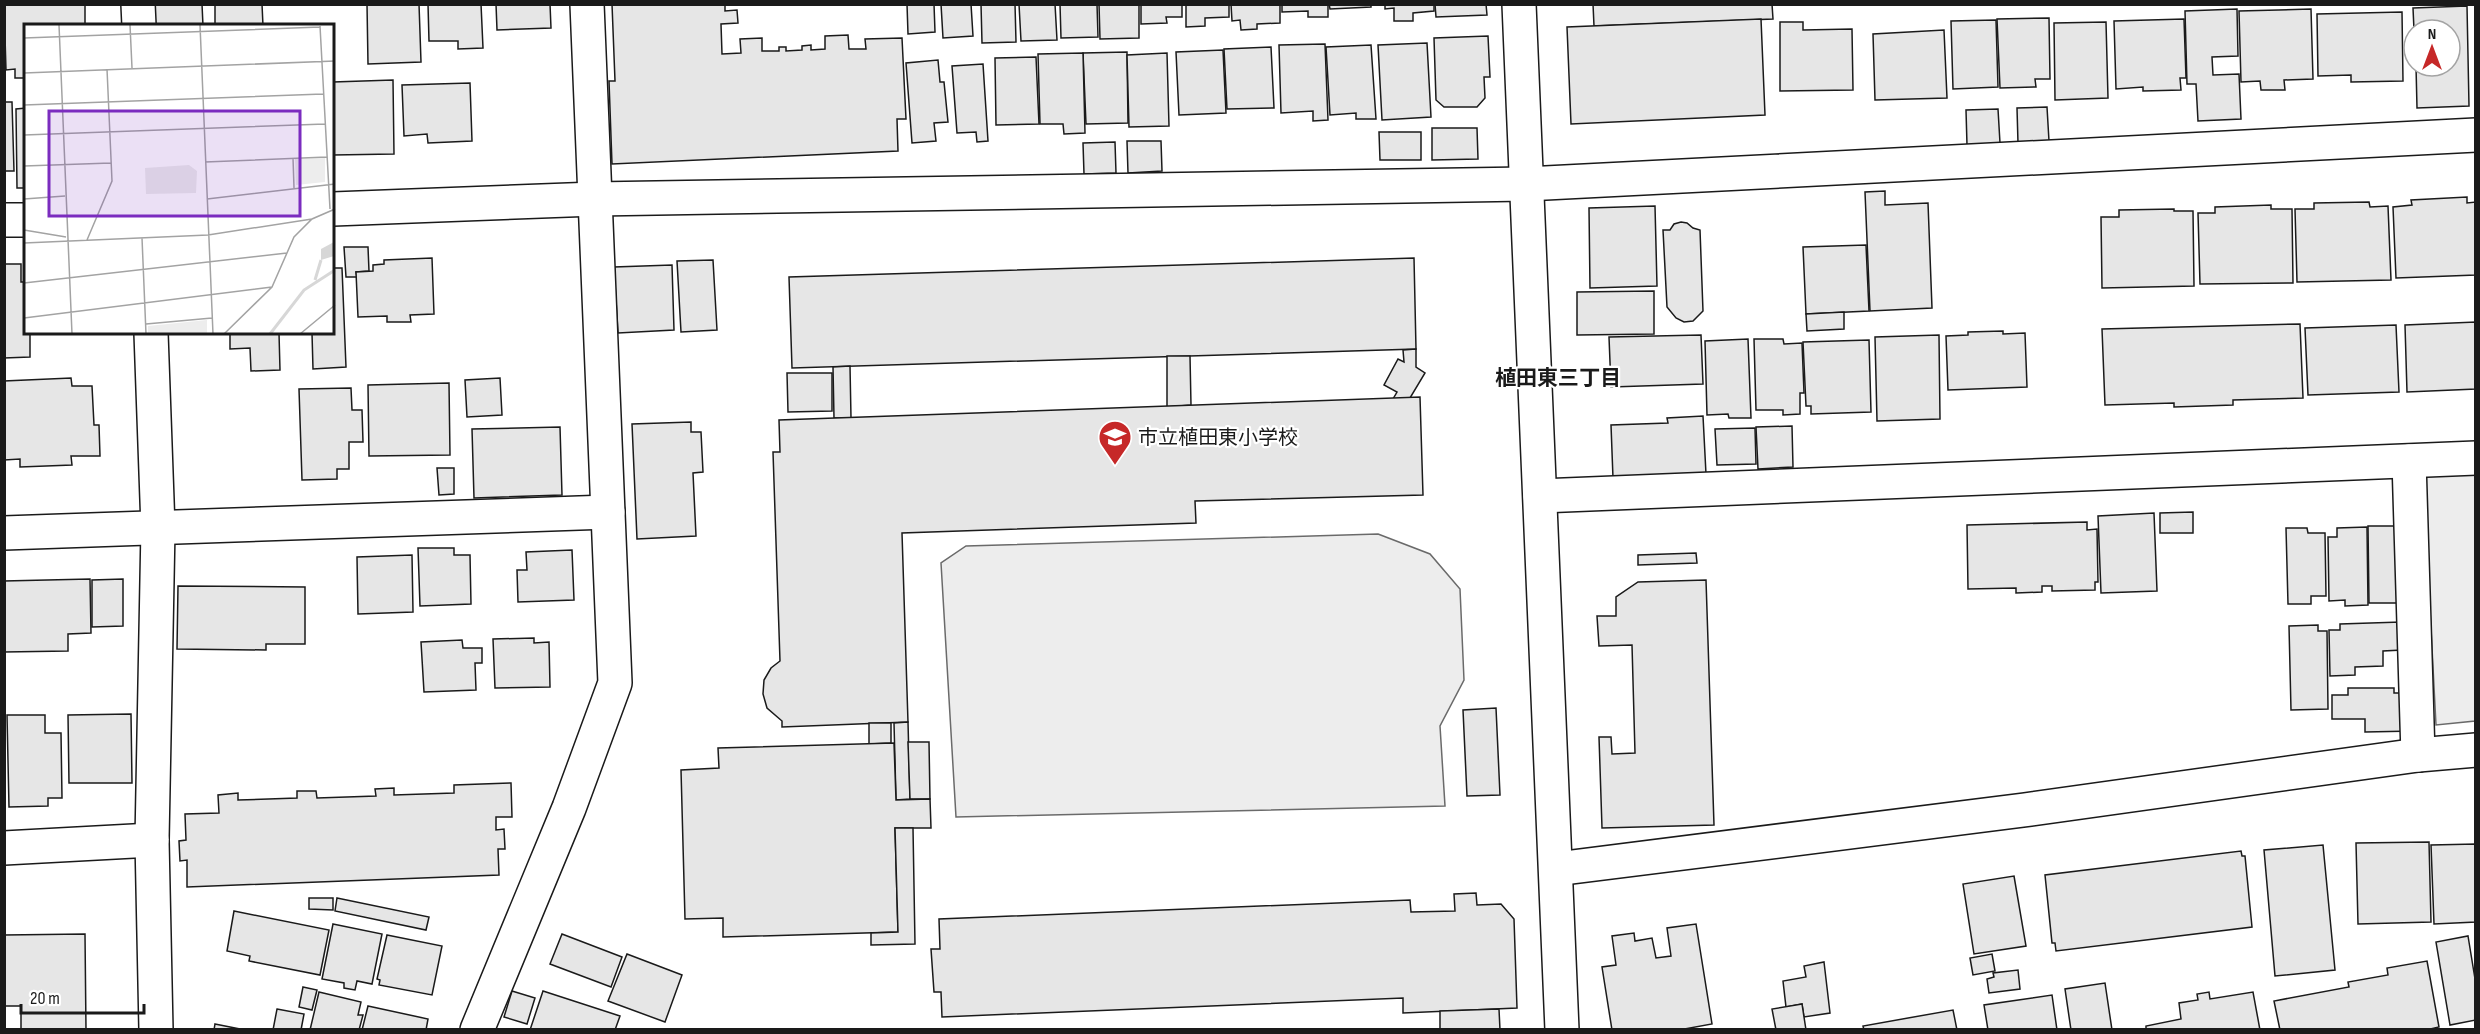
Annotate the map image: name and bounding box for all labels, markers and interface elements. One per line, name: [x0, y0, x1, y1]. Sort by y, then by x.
north arrow: [2402, 18, 2462, 78]
inset map: [24, 24, 334, 334]
text: N: [2428, 25, 2436, 44]
district label: 植田東三丁目: [1495, 366, 1621, 391]
school or university icon: 市立植田東小学校: [1097, 419, 1133, 466]
place label: 市立植田東小学校: [1138, 426, 1298, 450]
scale bar: [21, 977, 144, 1015]
text: 20 m: [30, 988, 60, 1009]

